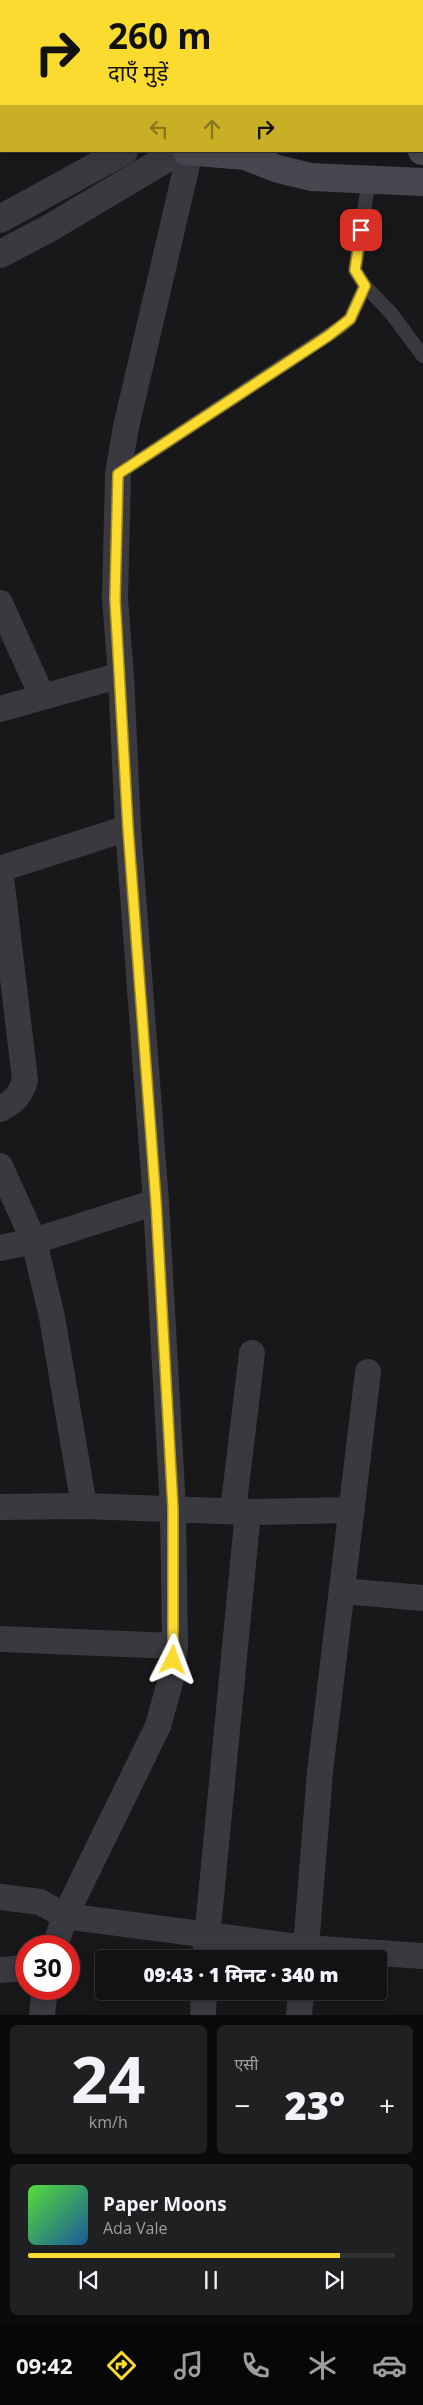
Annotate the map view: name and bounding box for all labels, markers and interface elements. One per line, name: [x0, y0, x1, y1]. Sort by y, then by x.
text: 260 m: [108, 12, 212, 59]
icon: right: [25, 20, 90, 85]
text: दाएँ मुड़ें: [108, 57, 168, 87]
icon: left: [145, 115, 173, 143]
icon: ahead: [198, 115, 226, 143]
icon: right: [251, 115, 279, 143]
pin: [340, 209, 382, 251]
icon: arrive: [347, 216, 375, 244]
position arrow: [146, 1633, 198, 1685]
speed limit sign: 30: [15, 1935, 80, 2000]
text: 09:43 · 1 मिनट · 340 m: [143, 1962, 339, 1988]
text: 24: [71, 2034, 145, 2122]
text: एसी: [235, 2053, 258, 2075]
text: 23°: [284, 2079, 345, 2131]
text: −: [235, 2086, 251, 2124]
text: +: [379, 2086, 395, 2124]
text: km/h: [89, 2111, 128, 2133]
text: Paper Moons: [103, 2191, 227, 2217]
text: Ada Vale: [103, 2217, 167, 2239]
icon: previous: [75, 2266, 103, 2294]
icon: pause: [197, 2266, 225, 2294]
icon: next: [320, 2266, 348, 2294]
icon: directions: [104, 2348, 139, 2383]
icon: music: [171, 2348, 206, 2383]
icon: phone: [238, 2348, 273, 2383]
icon: climate: [305, 2348, 340, 2383]
icon: car: [372, 2348, 407, 2383]
text: 09:42: [16, 2350, 73, 2380]

